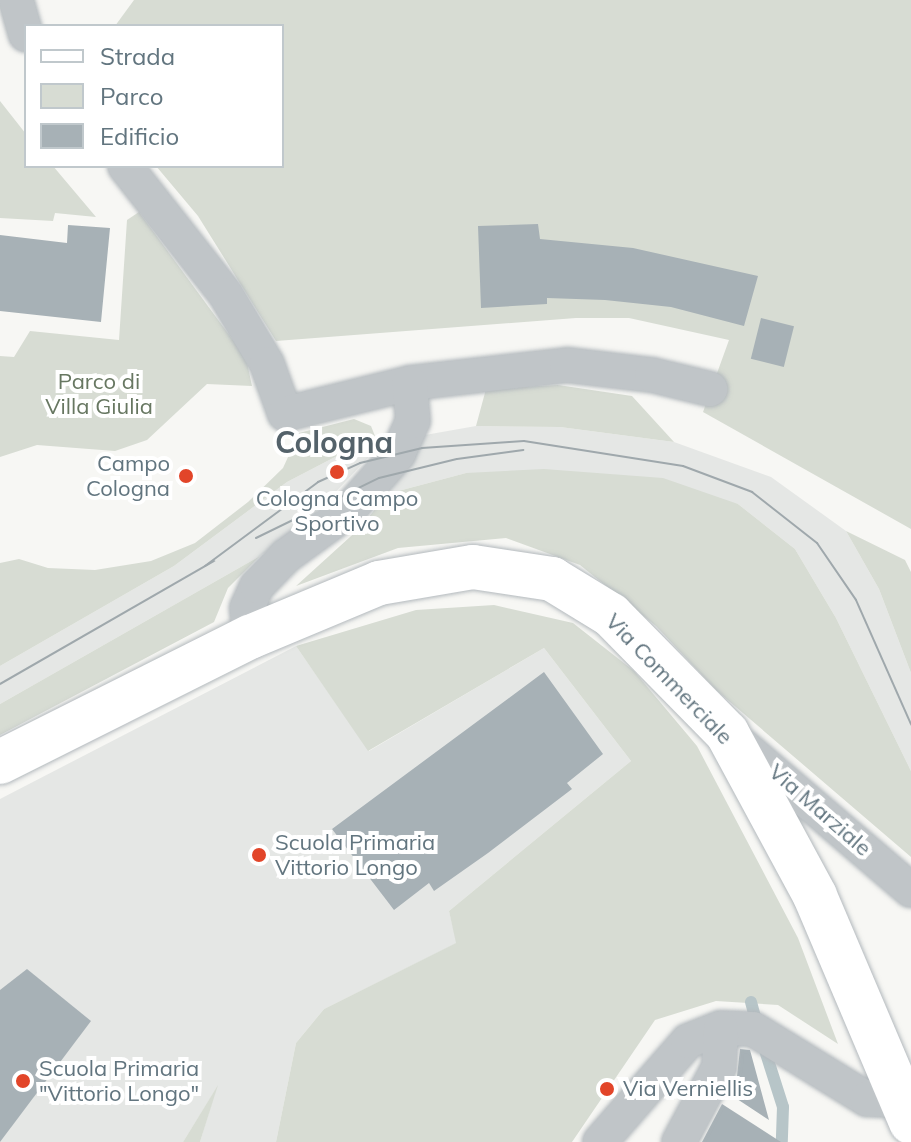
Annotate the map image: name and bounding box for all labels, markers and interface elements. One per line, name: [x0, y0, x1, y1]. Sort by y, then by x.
legend: [24, 24, 284, 168]
text: Strada: [100, 41, 175, 71]
text: Parco: [100, 81, 163, 111]
text: Edificio: [100, 121, 179, 151]
park label: Parco di Villa Giulia: [45, 368, 153, 420]
district label: Cologna: [275, 424, 393, 460]
place label: Campo Cologna: [86, 450, 170, 502]
marker: Cologna Campo Sportivo: [328, 463, 346, 481]
marker: Campo Cologna: [177, 467, 195, 485]
place label: Cologna Campo Sportivo: [256, 485, 418, 536]
street label: Via Commerciale: [600, 608, 738, 750]
street label: Via Marziale: [764, 758, 876, 862]
place label: Scuola Primaria Vittorio Longo: [275, 829, 435, 880]
marker: Scuola Primaria Vittorio Longo: [250, 846, 268, 864]
place label: Scuola Primaria "Vittorio Longo": [39, 1055, 199, 1106]
marker: Scuola Primaria "Vittorio Longo": [14, 1072, 32, 1090]
place label: Via Verniellis: [623, 1076, 753, 1102]
marker: Via Verniellis: [598, 1080, 616, 1098]

